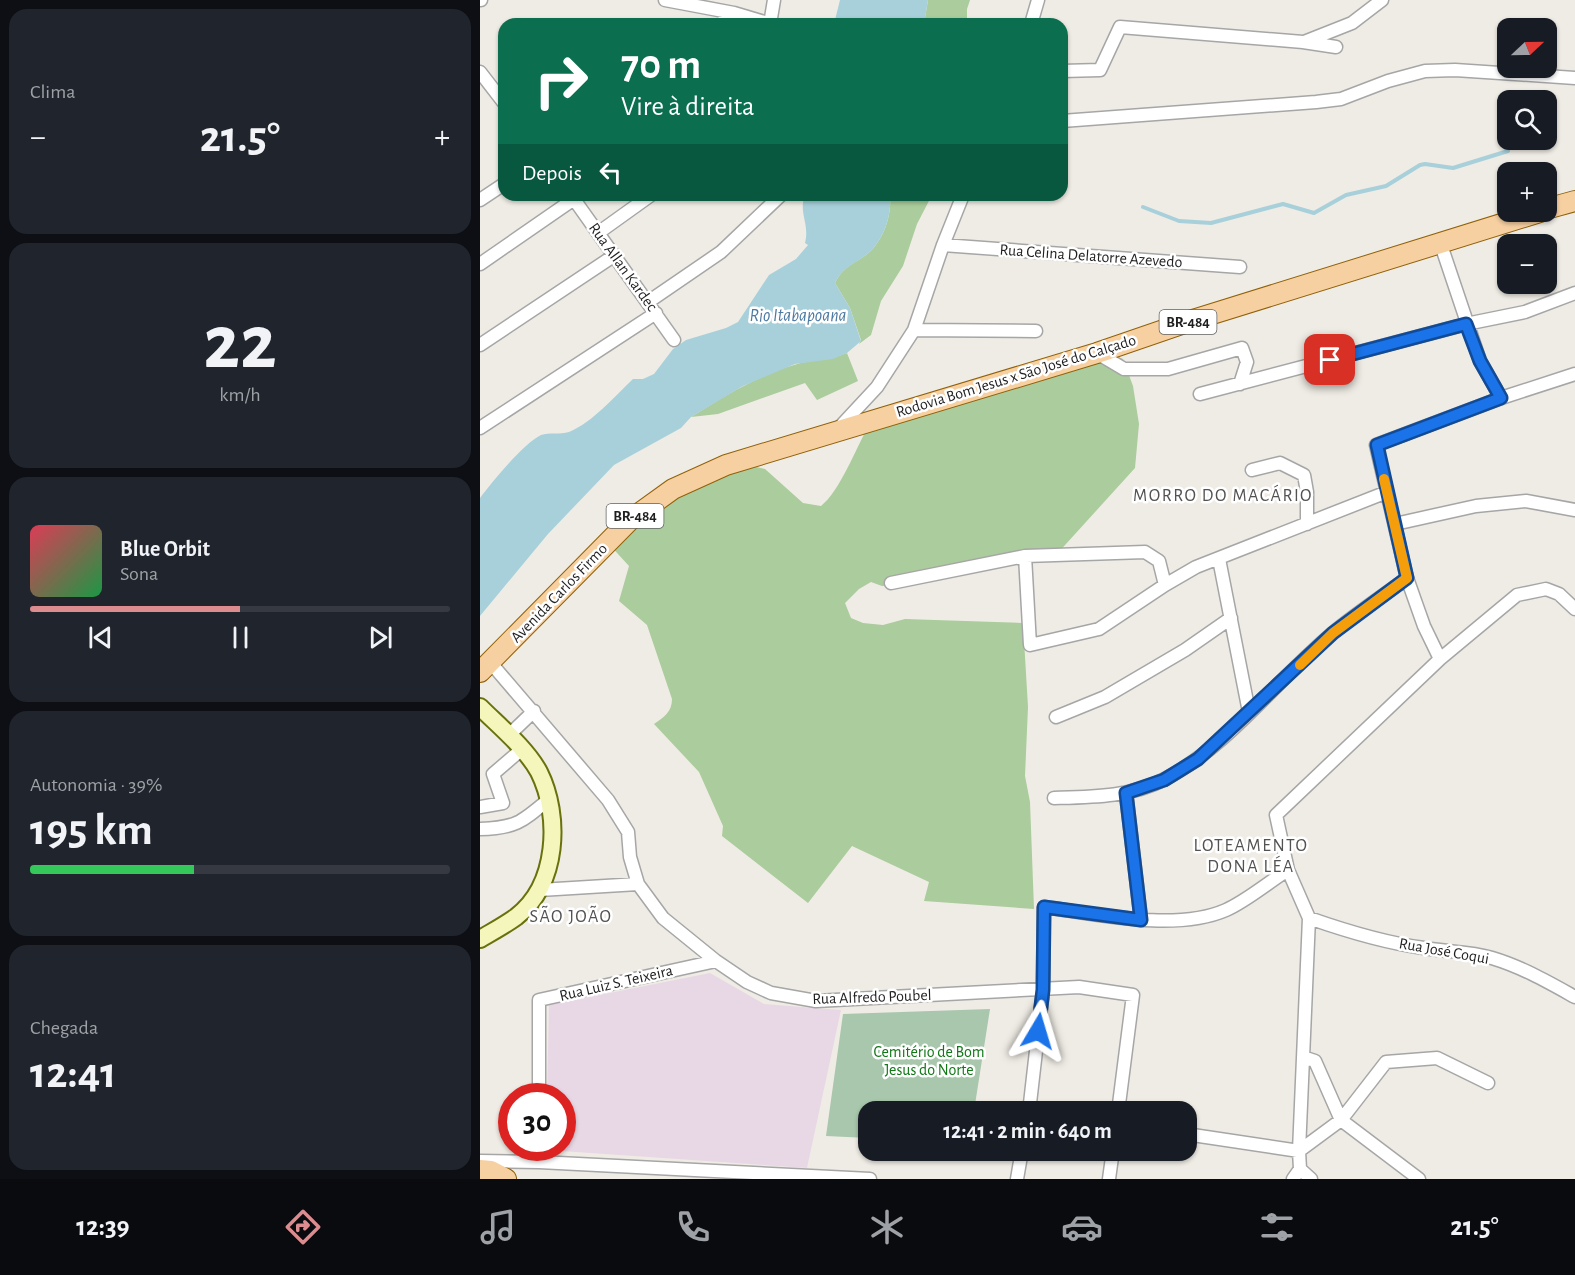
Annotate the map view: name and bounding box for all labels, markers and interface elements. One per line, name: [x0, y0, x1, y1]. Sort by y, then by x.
north arrow: [1497, 18, 1557, 78]
map controls: [1497, 18, 1557, 294]
icon: right: [522, 42, 600, 120]
text: 70 m: [621, 44, 701, 86]
text: Clima: [30, 82, 75, 102]
button: search: [1497, 90, 1557, 150]
text: Vire à direita: [621, 93, 755, 120]
text: 21.5°: [200, 115, 280, 160]
text: −: [30, 121, 46, 154]
text: +: [434, 121, 450, 154]
icon: left: [594, 156, 627, 189]
text: Depois: [522, 162, 582, 184]
button: +: [1497, 162, 1557, 222]
street label: Rua Allan Kardec: [586, 220, 660, 314]
button: −: [1497, 234, 1557, 294]
street label: Rua Celina Delatorre Azevedo: [999, 242, 1183, 270]
text: 22: [203, 305, 277, 383]
water label: Rio Itabapoana: [750, 307, 847, 325]
road number: BR-484: [1160, 310, 1216, 334]
street label: Rodovia Bom Jesus x São José do Calçado: [894, 332, 1138, 420]
pin: [1304, 334, 1355, 385]
icon: arrive: [1313, 343, 1346, 376]
text: km/h: [219, 385, 261, 405]
district label: MORRO DO MACÁRIO: [1133, 484, 1313, 505]
road number: BR-484: [606, 504, 664, 528]
text: Blue Orbit: [120, 538, 210, 560]
street label: Avenida Carlos Firmo: [508, 540, 610, 646]
text: Sona: [120, 564, 158, 584]
icon: previous: [84, 621, 117, 654]
icon: pause: [224, 621, 257, 654]
icon: next: [364, 621, 397, 654]
text: Autonomia · 39%: [30, 775, 162, 795]
text: 195 km: [30, 808, 153, 853]
district label: LOTEAMENTO DONA LÉA: [1194, 837, 1308, 876]
district label: SÃO JOÃO: [529, 905, 613, 926]
street label: Rua José Coqui: [1398, 935, 1490, 967]
street label: Rua Luiz S. Teixeira: [558, 962, 674, 1004]
street label: Rua Alfredo Poubel: [812, 987, 932, 1007]
position arrow: [1006, 999, 1070, 1063]
text: Chegada: [30, 1018, 98, 1038]
park label: Cemitério de Bom Jesus do Norte: [873, 1044, 985, 1078]
text: 12:41: [30, 1051, 117, 1096]
speed limit sign: 30: [498, 1083, 576, 1161]
text: 12:41 · 2 min · 640 m: [943, 1120, 1112, 1142]
icon: directions: [282, 1206, 324, 1248]
icon: music: [477, 1206, 519, 1248]
icon: phone: [672, 1206, 714, 1248]
icon: climate: [866, 1206, 908, 1248]
icon: car: [1061, 1206, 1103, 1248]
icon: filters: [1256, 1206, 1298, 1248]
text: 12:39: [76, 1213, 130, 1240]
text: 21.5°: [1450, 1213, 1499, 1240]

